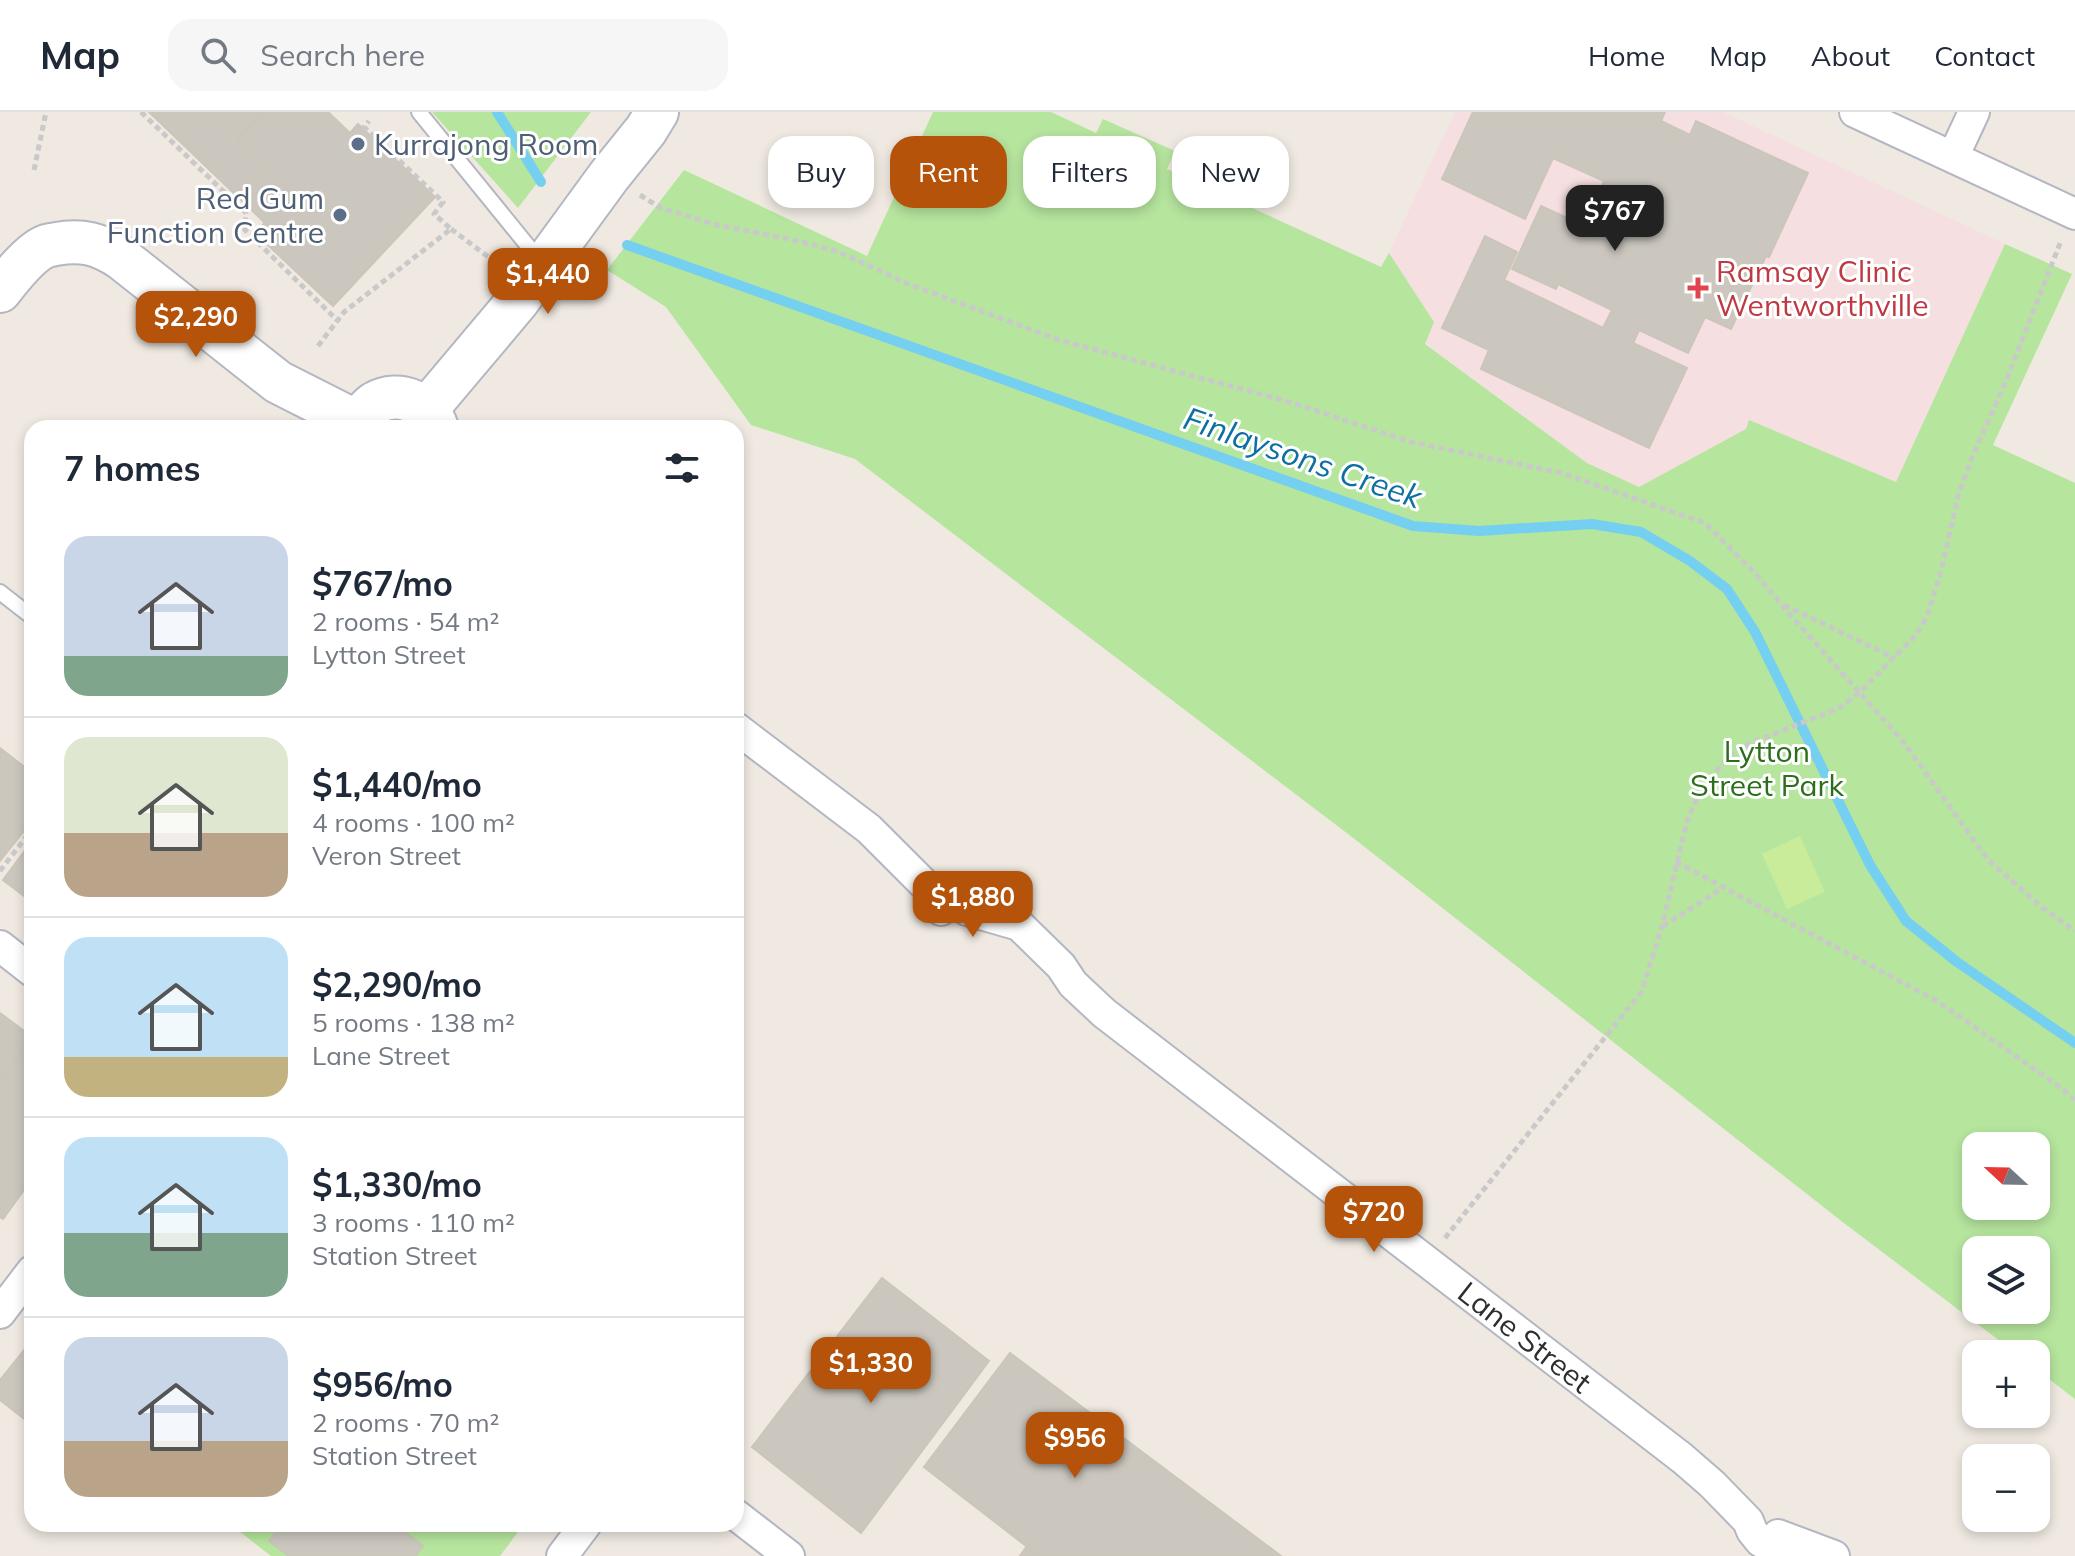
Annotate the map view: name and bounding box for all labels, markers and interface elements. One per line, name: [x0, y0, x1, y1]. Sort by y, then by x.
search box: [168, 19, 728, 91]
text: Map: [40, 31, 120, 79]
icon: search: [196, 33, 240, 77]
text: Search here: [260, 36, 425, 74]
text: Home: [1588, 38, 1665, 73]
text: Map: [1709, 38, 1767, 73]
text: About: [1811, 38, 1890, 73]
text: Contact: [1934, 38, 2035, 73]
place label: Kurrajong Room: [374, 125, 598, 163]
marker: Kurrajong Room: [349, 135, 367, 153]
chip: Buy: [768, 136, 874, 208]
chip: Rent: [890, 136, 1007, 208]
chip: Filters: [1023, 136, 1156, 208]
chip: New: [1172, 136, 1289, 208]
place label: Red Gum Function Centre: [107, 179, 324, 251]
pin: $767: [1568, 185, 1662, 253]
text: $767: [1584, 194, 1646, 227]
marker: Red Gum Function Centre: [331, 206, 349, 224]
pin: $1,440: [483, 248, 613, 316]
place label: Ramsay Clinic Wentworthville: [1716, 252, 1928, 324]
text: $1,440: [506, 257, 590, 290]
marker: Ramsay Clinic Wentworthville: [1687, 277, 1709, 299]
pin: $2,290: [131, 291, 261, 359]
text: $2,290: [154, 300, 238, 333]
water label: Finlaysons Creek: [1179, 397, 1429, 517]
icon: filters: [660, 446, 704, 490]
text: 7 homes: [64, 447, 201, 490]
text: $767/mo: [312, 562, 453, 605]
icon: home: [128, 568, 224, 664]
text: 2 rooms · 54 m²: [312, 605, 499, 638]
text: Lytton Street: [312, 638, 466, 671]
park label: Lytton Street Park: [1690, 732, 1845, 804]
text: $1,440/mo: [312, 763, 482, 806]
icon: home: [128, 769, 224, 865]
text: 4 rooms · 100 m²: [312, 806, 515, 839]
text: Veron Street: [312, 839, 461, 872]
pin: $1,880: [908, 871, 1038, 939]
text: $1,880: [931, 880, 1015, 913]
text: $2,290/mo: [312, 963, 482, 1006]
icon: home: [128, 969, 224, 1065]
text: 5 rooms · 138 m²: [312, 1006, 515, 1039]
text: Lane Street: [312, 1039, 450, 1072]
north arrow: [1962, 1132, 2050, 1220]
map controls: [1962, 1132, 2050, 1532]
text: $1,330/mo: [312, 1163, 482, 1206]
icon: home: [128, 1169, 224, 1265]
pin: $720: [1327, 1186, 1421, 1254]
text: $720: [1343, 1195, 1405, 1228]
text: 3 rooms · 110 m²: [312, 1206, 515, 1239]
button: layers: [1962, 1236, 2050, 1324]
text: Station Street: [312, 1239, 477, 1272]
street label: Lane Street: [1451, 1273, 1599, 1401]
pin: $1,330: [806, 1337, 936, 1405]
button: +: [1962, 1340, 2050, 1428]
text: $1,330: [829, 1346, 913, 1379]
text: $956/mo: [312, 1363, 453, 1406]
icon: home: [128, 1369, 224, 1465]
text: 2 rooms · 70 m²: [312, 1406, 499, 1439]
pin: $956: [1028, 1412, 1122, 1480]
text: $956: [1044, 1421, 1106, 1454]
text: Station Street: [312, 1439, 477, 1472]
button: −: [1962, 1444, 2050, 1532]

